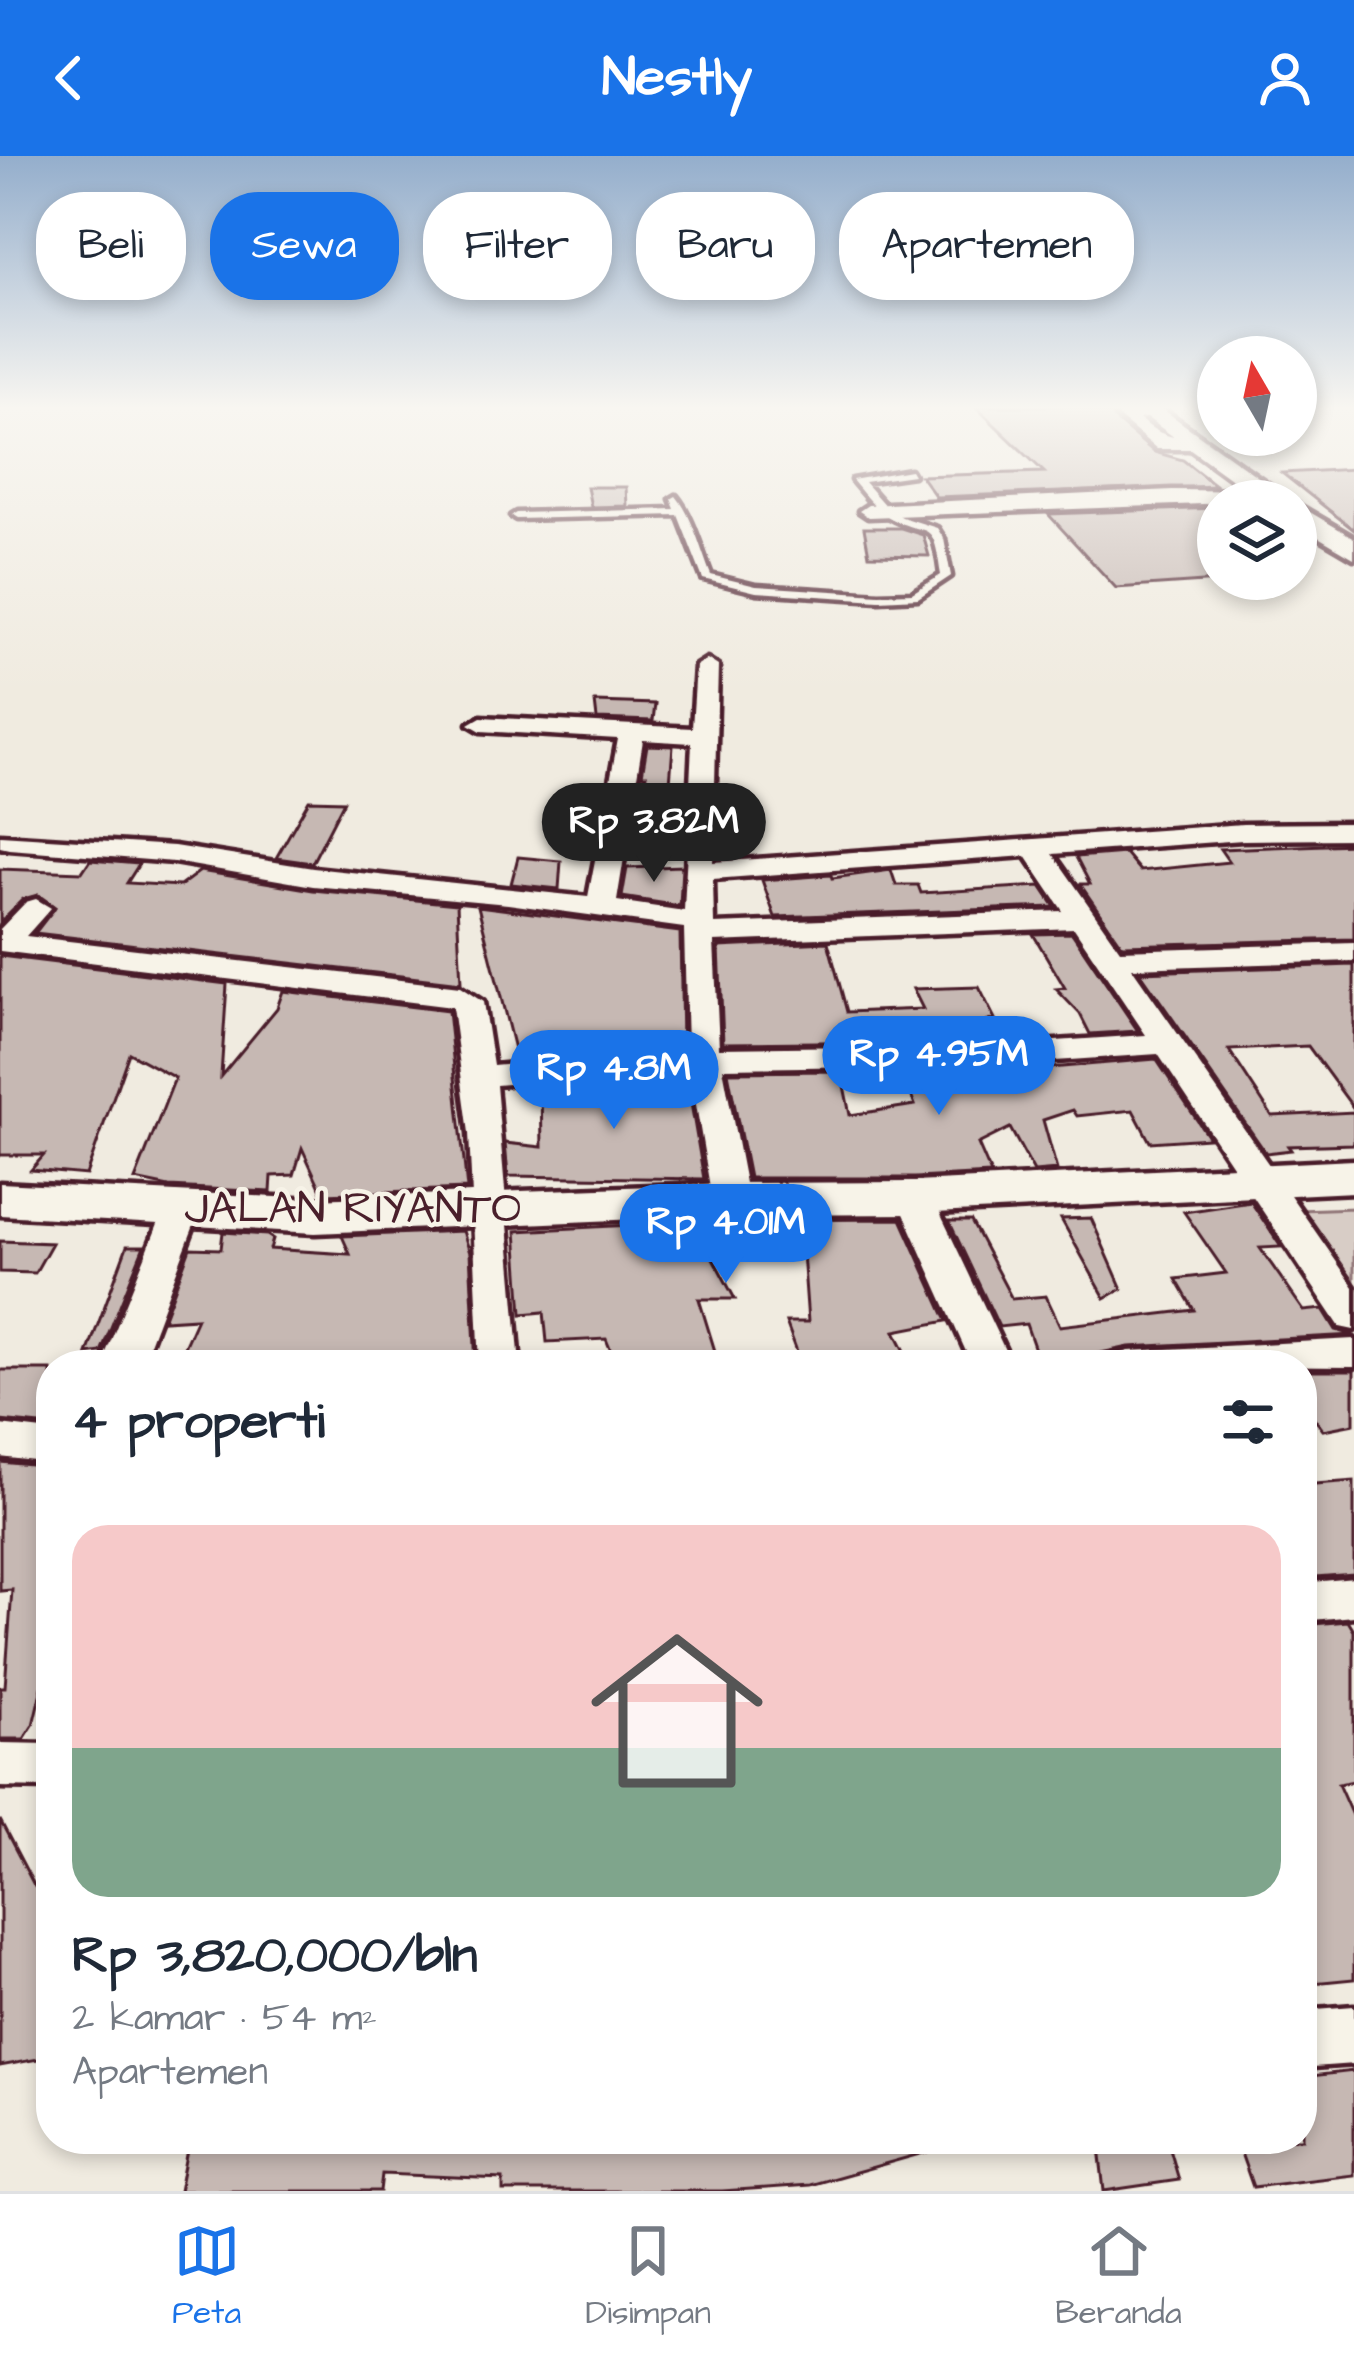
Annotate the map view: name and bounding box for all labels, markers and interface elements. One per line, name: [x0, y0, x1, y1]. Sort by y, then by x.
text: Nestly: [602, 41, 752, 116]
icon: back: [36, 45, 102, 111]
icon: person: [1252, 45, 1318, 111]
chip: Beli: [36, 192, 186, 300]
chip: Sewa: [210, 192, 399, 300]
chip: Filter: [423, 192, 612, 300]
chip: Baru: [636, 192, 815, 300]
chip: Apartemen: [839, 192, 1134, 300]
north arrow: [1197, 336, 1317, 456]
map controls: [1197, 336, 1317, 600]
button: layers: [1197, 480, 1317, 600]
pin: Rp 3.82M: [530, 783, 778, 885]
text: Rp 3.82M: [569, 795, 739, 849]
pin: Rp 4.95M: [815, 1016, 1063, 1118]
text: Rp 4.95M: [849, 1028, 1029, 1082]
pin: Rp 4.8M: [503, 1030, 725, 1132]
text: Rp 4.8M: [537, 1042, 691, 1096]
street label: JALAN RIYANTO: [184, 1178, 522, 1240]
pin: Rp 4.01M: [602, 1184, 850, 1286]
text: Rp 4.01M: [646, 1196, 806, 1250]
text: 4 properti: [72, 1387, 325, 1458]
icon: filters: [1215, 1389, 1281, 1455]
icon: home: [569, 1603, 785, 1819]
text: Rp 3,820,000/bln: [72, 1921, 478, 1992]
text: 2 kamar · 54 m²: [72, 1992, 377, 2046]
text: Apartemen: [72, 2046, 268, 2100]
tab: Peta: [172, 2218, 241, 2336]
tab: Disimpan: [586, 2218, 711, 2336]
tab: Beranda: [1055, 2218, 1182, 2336]

